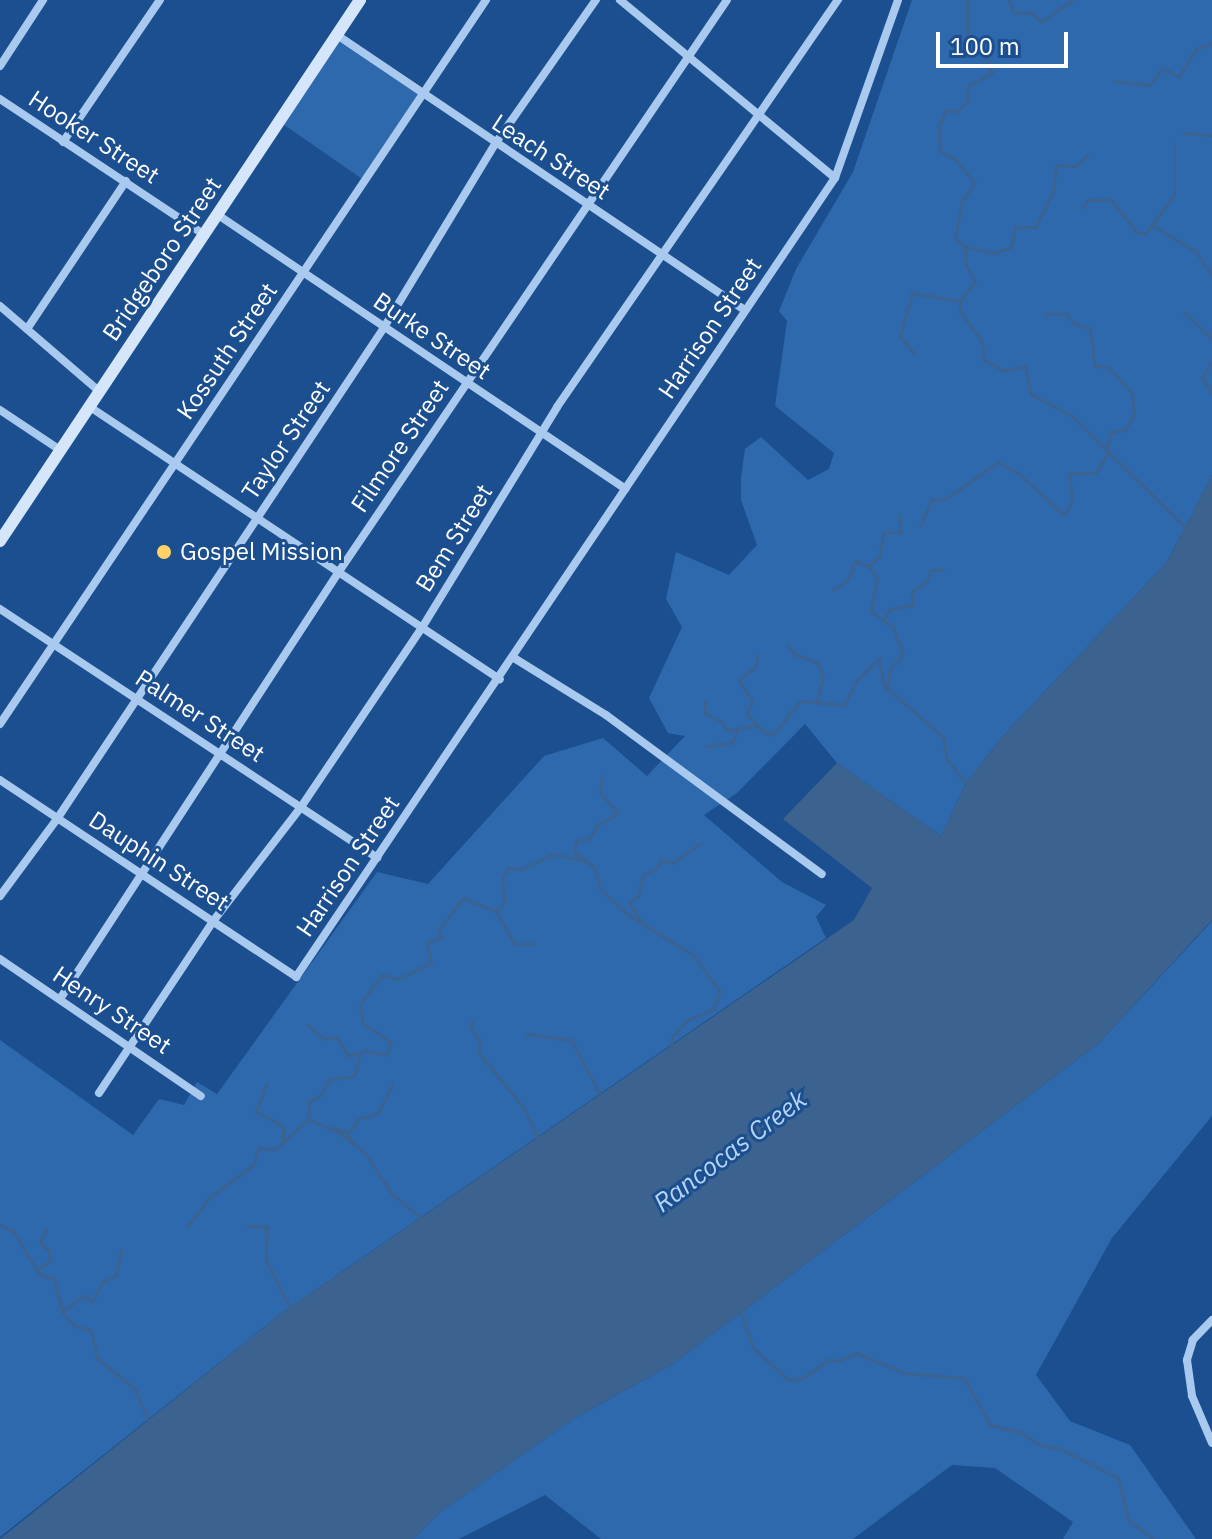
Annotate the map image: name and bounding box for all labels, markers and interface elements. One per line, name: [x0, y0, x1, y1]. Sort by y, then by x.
scale bar: [940, 16, 1072, 66]
text: 100 m: [950, 30, 1020, 62]
street label: Hooker Street: [23, 84, 165, 190]
street label: Leach Street: [487, 108, 615, 206]
street label: Bridgeboro Street: [97, 172, 227, 346]
street label: Harrison Street: [652, 252, 768, 404]
street label: Kossuth Street: [171, 277, 283, 425]
street label: Burke Street: [368, 286, 496, 386]
street label: Filmore Street: [345, 374, 455, 518]
street label: Taylor Street: [236, 375, 336, 505]
street label: Bem Street: [410, 479, 498, 597]
place label: Gospel Mission: [180, 538, 343, 566]
marker: Gospel Mission: [155, 543, 173, 561]
street label: Palmer Street: [130, 664, 270, 768]
street label: Harrison Street: [290, 790, 406, 942]
street label: Dauphin Street: [84, 805, 234, 917]
street label: Henry Street: [47, 960, 177, 1060]
water label: Rancocas Creek: [647, 1083, 813, 1219]

